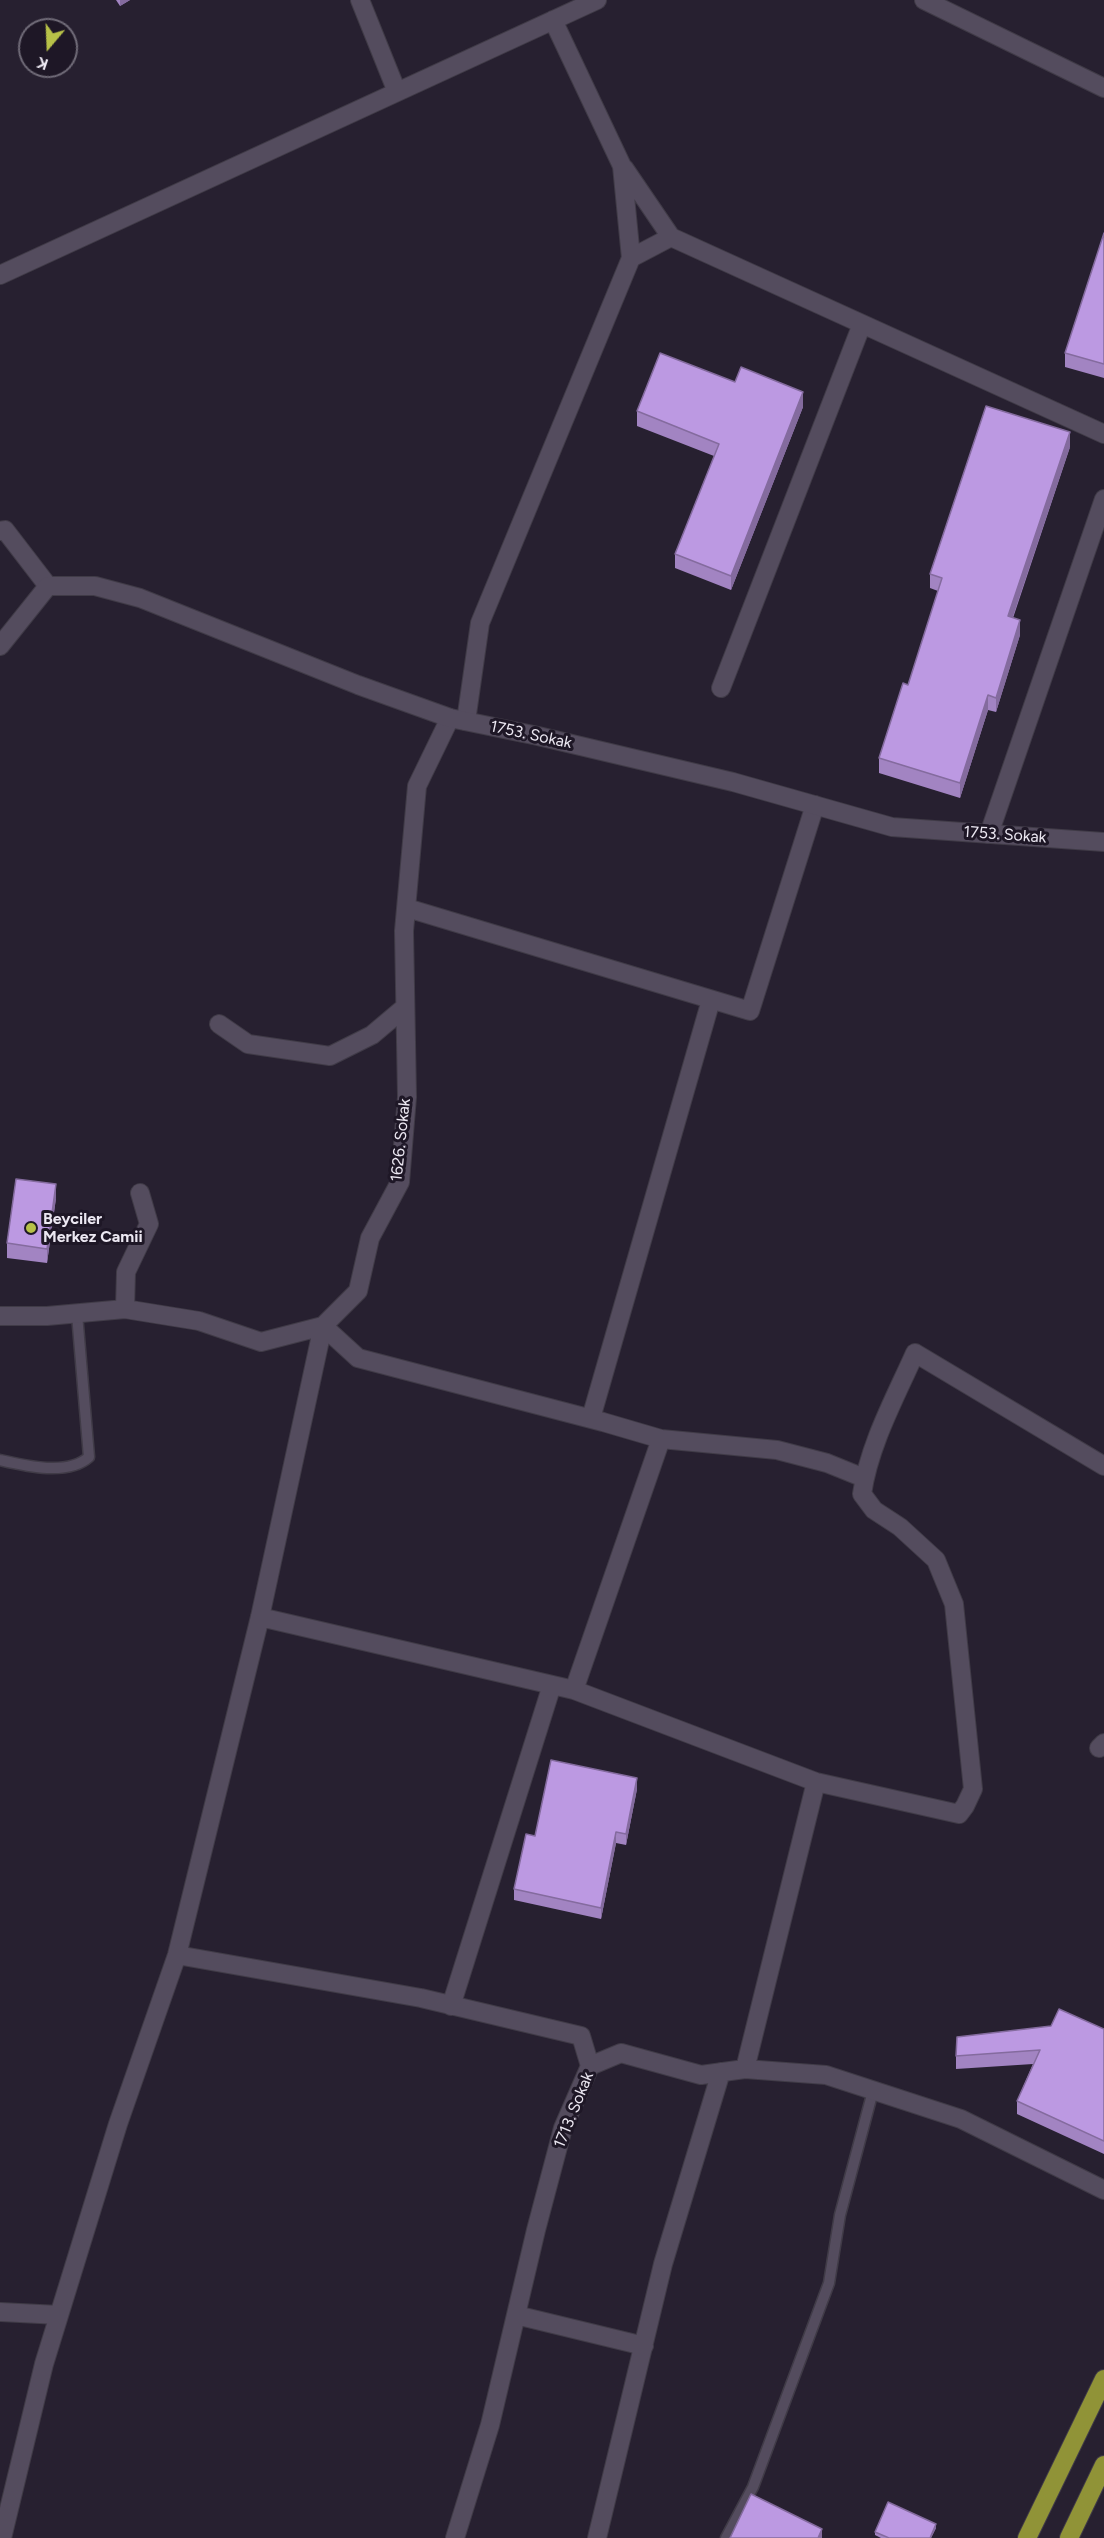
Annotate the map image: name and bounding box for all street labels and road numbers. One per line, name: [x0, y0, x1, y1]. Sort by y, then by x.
street label: 1753. Sokak: [488, 717, 574, 753]
street label: 1753. Sokak: [963, 823, 1047, 847]
street label: 1626. Sokak: [387, 1097, 415, 1183]
street label: 1713. Sokak: [550, 2069, 598, 2151]

